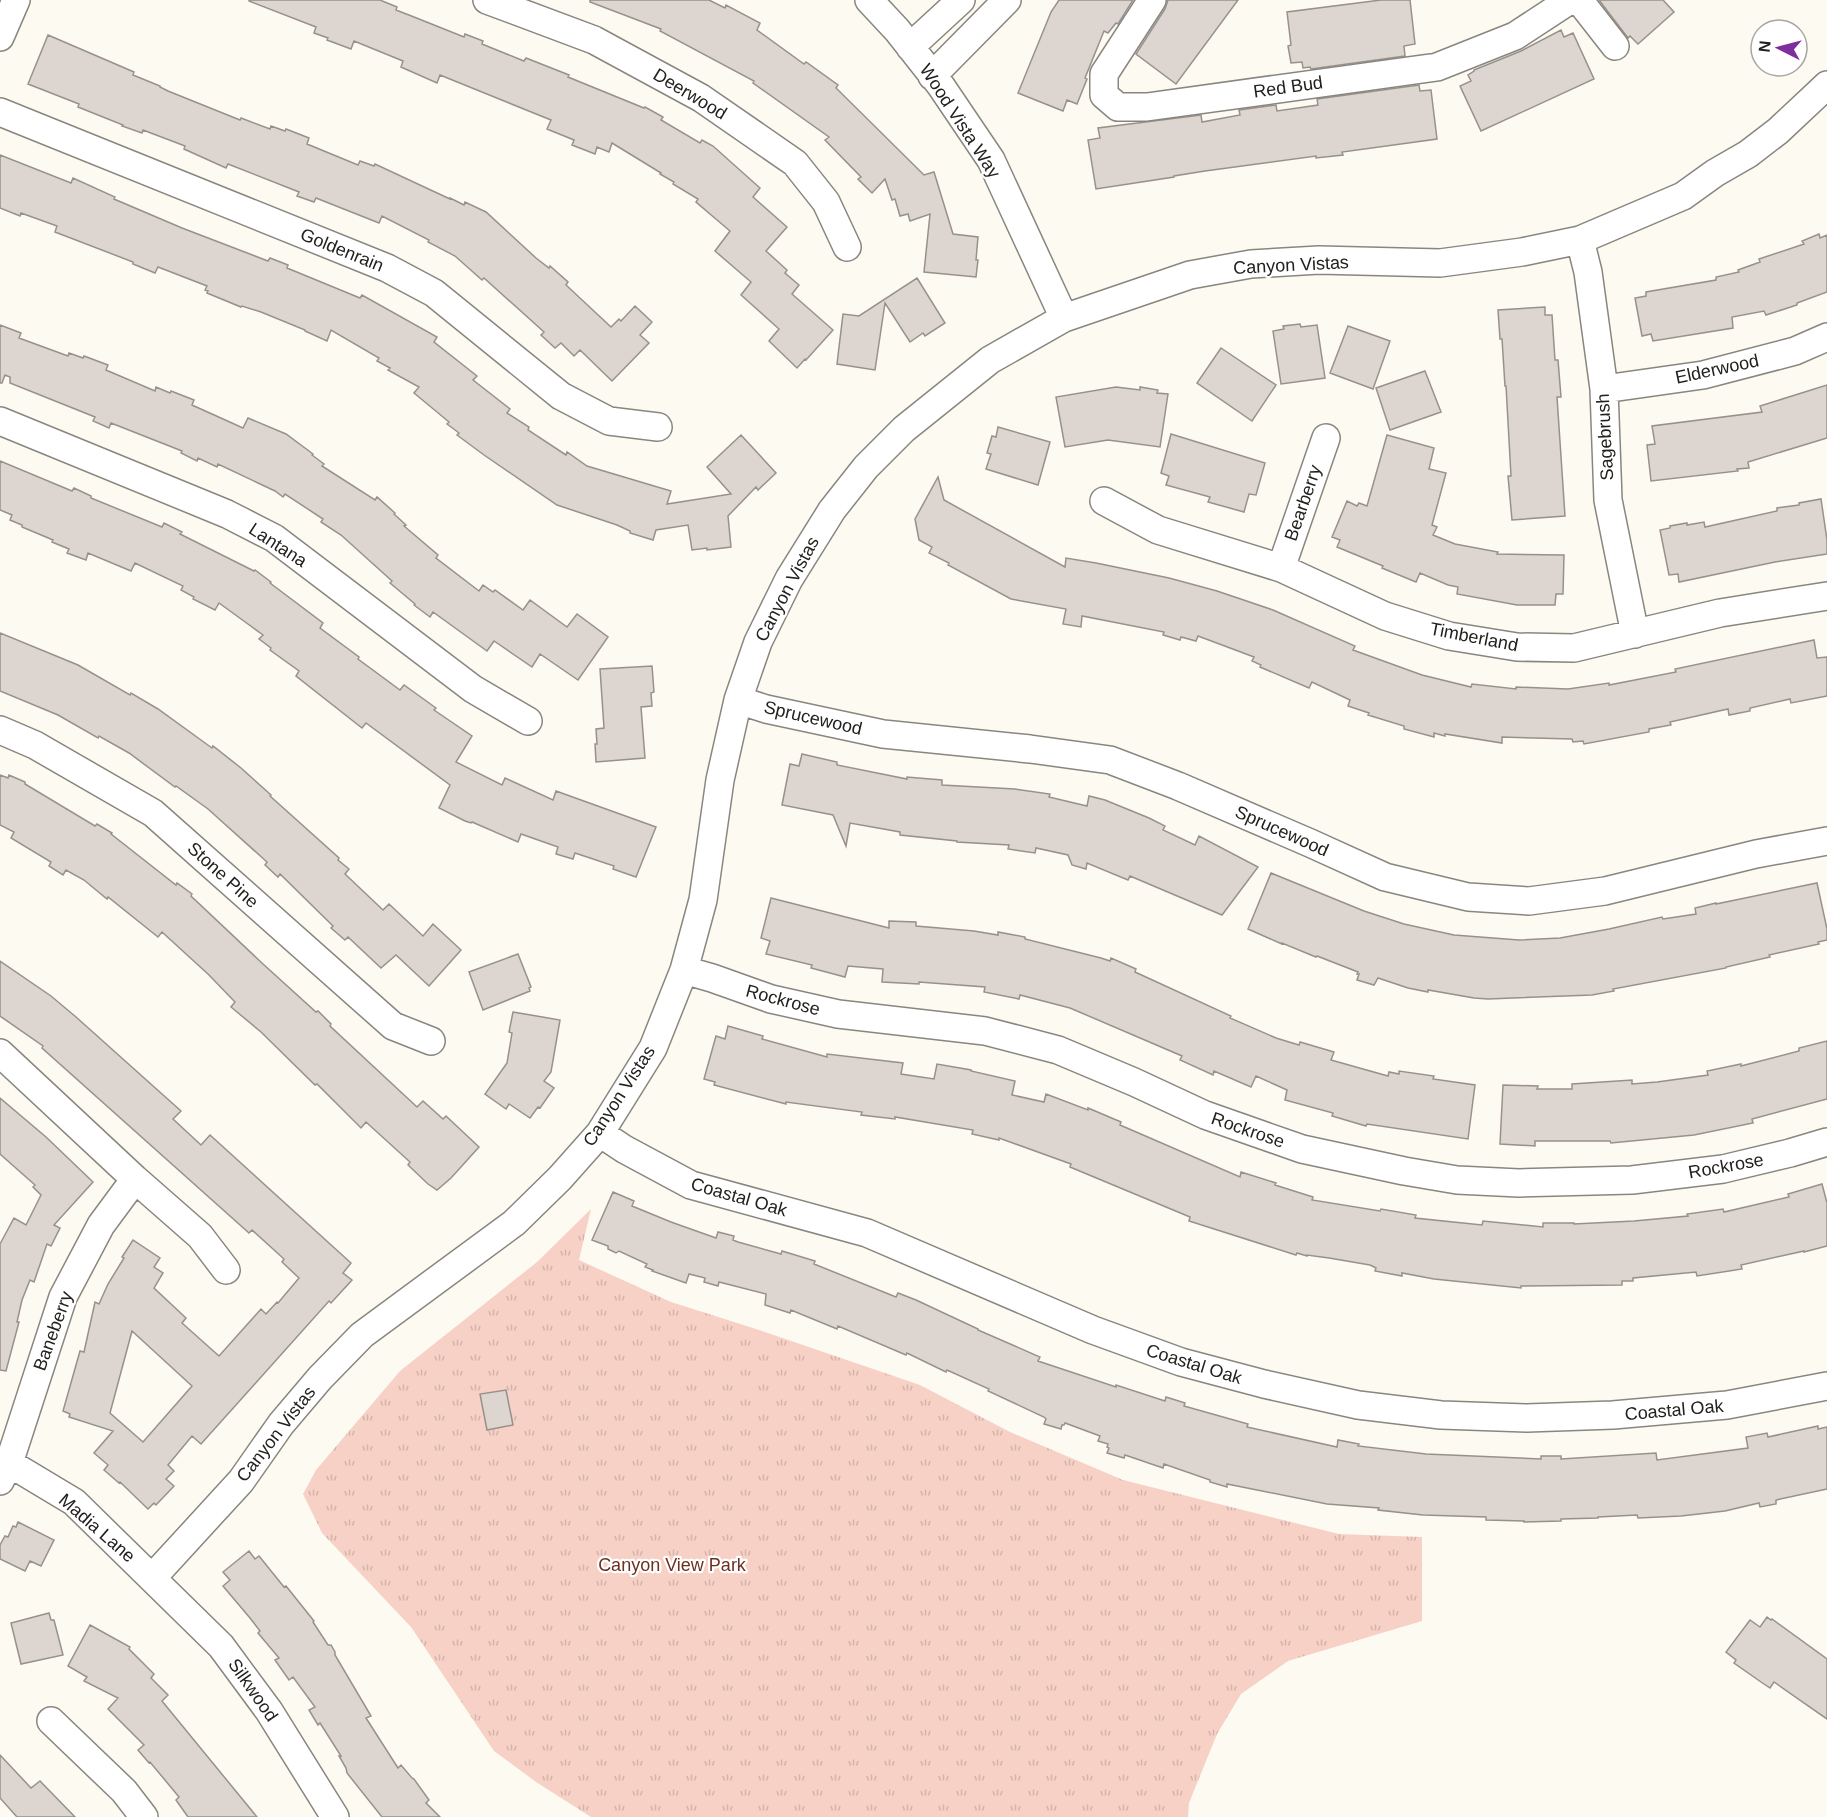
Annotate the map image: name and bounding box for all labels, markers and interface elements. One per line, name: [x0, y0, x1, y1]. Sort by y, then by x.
north arrow: [1749, 18, 1809, 78]
text: N: [1756, 40, 1774, 53]
street label: Wood Vista Way: [916, 60, 1004, 182]
street label: Deerwood: [650, 64, 730, 124]
street label: Red Bud: [1252, 72, 1324, 102]
street label: Goldenrain: [297, 224, 387, 276]
street label: Canyon Vistas: [1233, 252, 1349, 278]
street label: Elderwood: [1673, 350, 1761, 388]
street label: Sagebrush: [1593, 393, 1617, 481]
street label: Bearberry: [1281, 462, 1325, 544]
street label: Lantana: [245, 519, 312, 572]
street label: Canyon Vistas: [751, 533, 823, 645]
street label: Timberland: [1428, 619, 1520, 655]
street label: Sprucewood: [762, 697, 864, 739]
street label: Sprucewood: [1232, 802, 1332, 860]
street label: Stone Pine: [184, 838, 262, 912]
street label: Rockrose: [744, 981, 822, 1019]
street label: Canyon Vistas: [579, 1042, 659, 1150]
street label: Rockrose: [1209, 1108, 1287, 1152]
street label: Rockrose: [1687, 1150, 1765, 1182]
street label: Coastal Oak: [689, 1174, 790, 1221]
street label: Baneberry: [29, 1289, 77, 1373]
street label: Coastal Oak: [1144, 1340, 1245, 1388]
street label: Canyon Vistas: [232, 1382, 320, 1486]
street label: Coastal Oak: [1624, 1396, 1725, 1424]
street label: Madia Lane: [55, 1490, 139, 1566]
park label: Canyon View Park: [598, 1555, 747, 1575]
street label: Silkwood: [224, 1655, 282, 1725]

